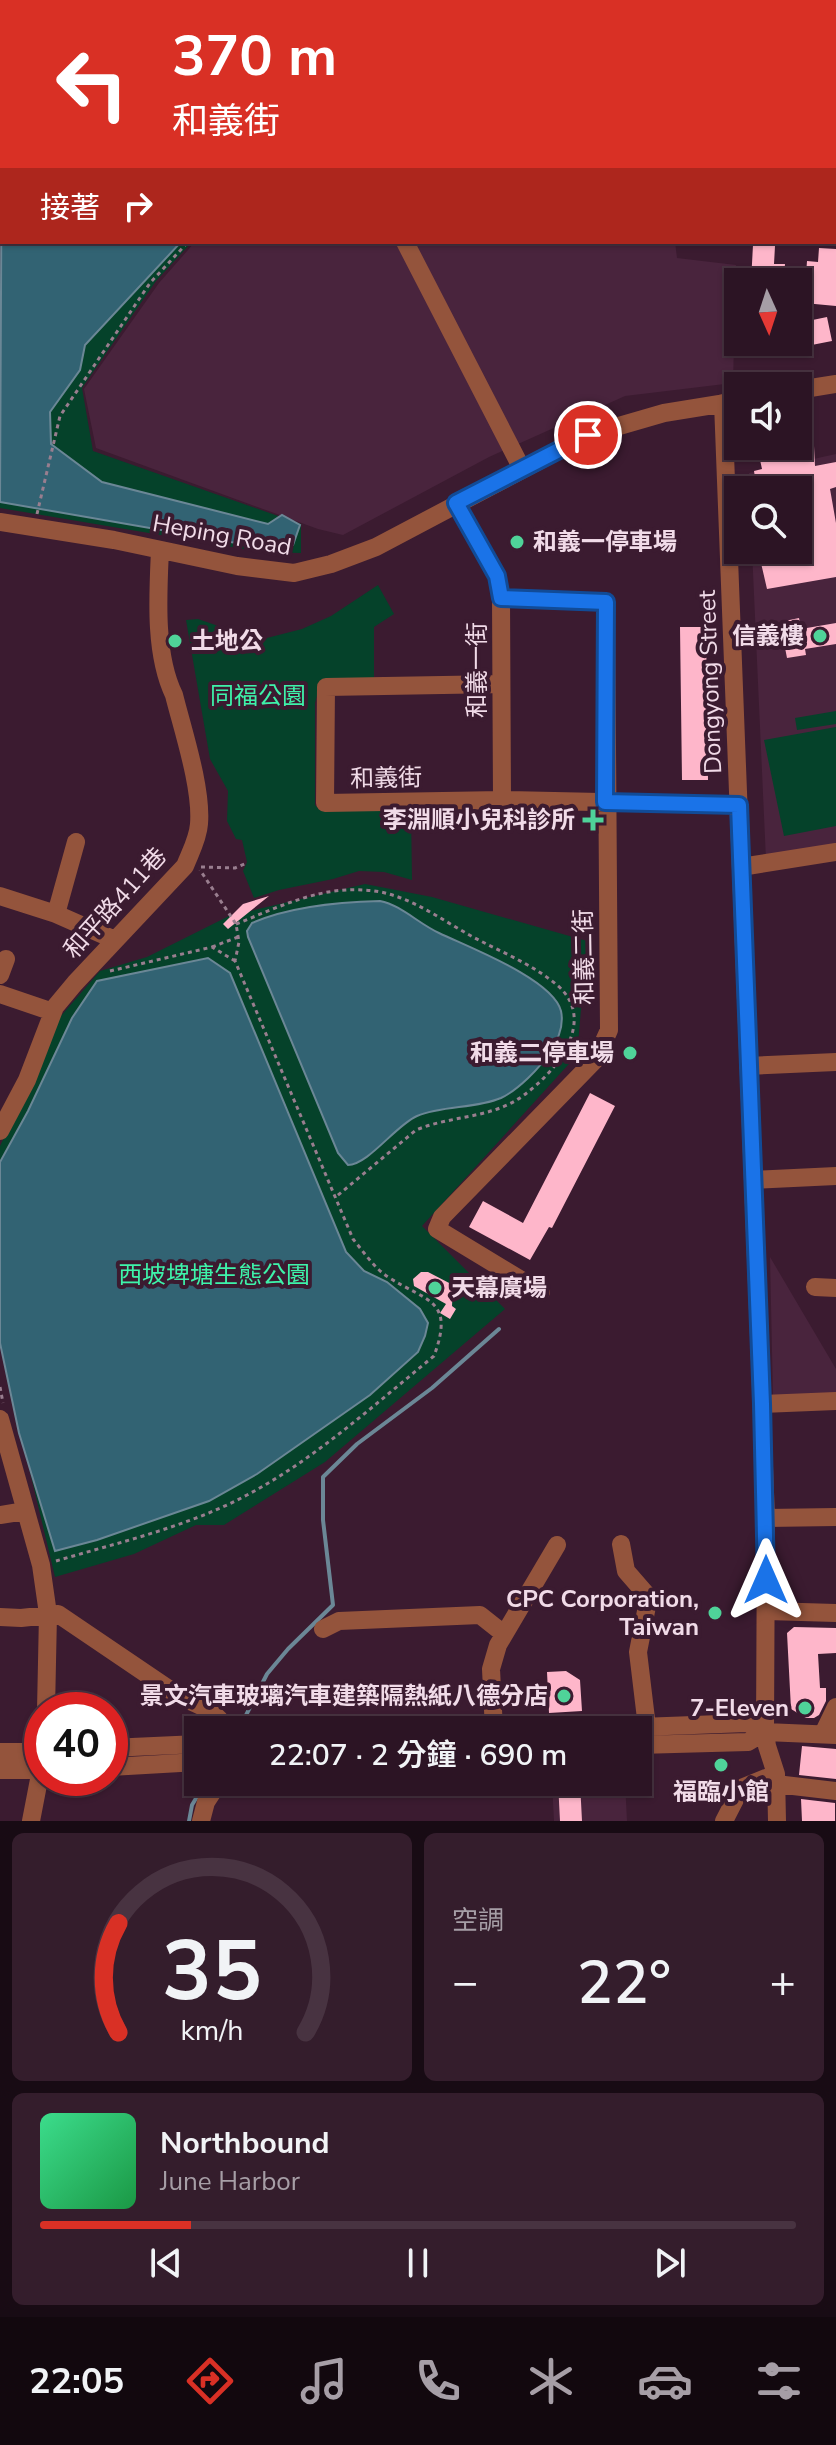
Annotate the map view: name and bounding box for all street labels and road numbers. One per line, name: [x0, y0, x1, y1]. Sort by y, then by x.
street label: Heping Road: [150, 507, 294, 563]
street label: Dongyong Street: [691, 589, 729, 774]
street label: 和義一街: [461, 622, 493, 718]
street label: 和義街: [350, 761, 422, 795]
street label: 和平路411巷: [57, 841, 173, 965]
street label: 和義二街: [567, 909, 601, 1005]

